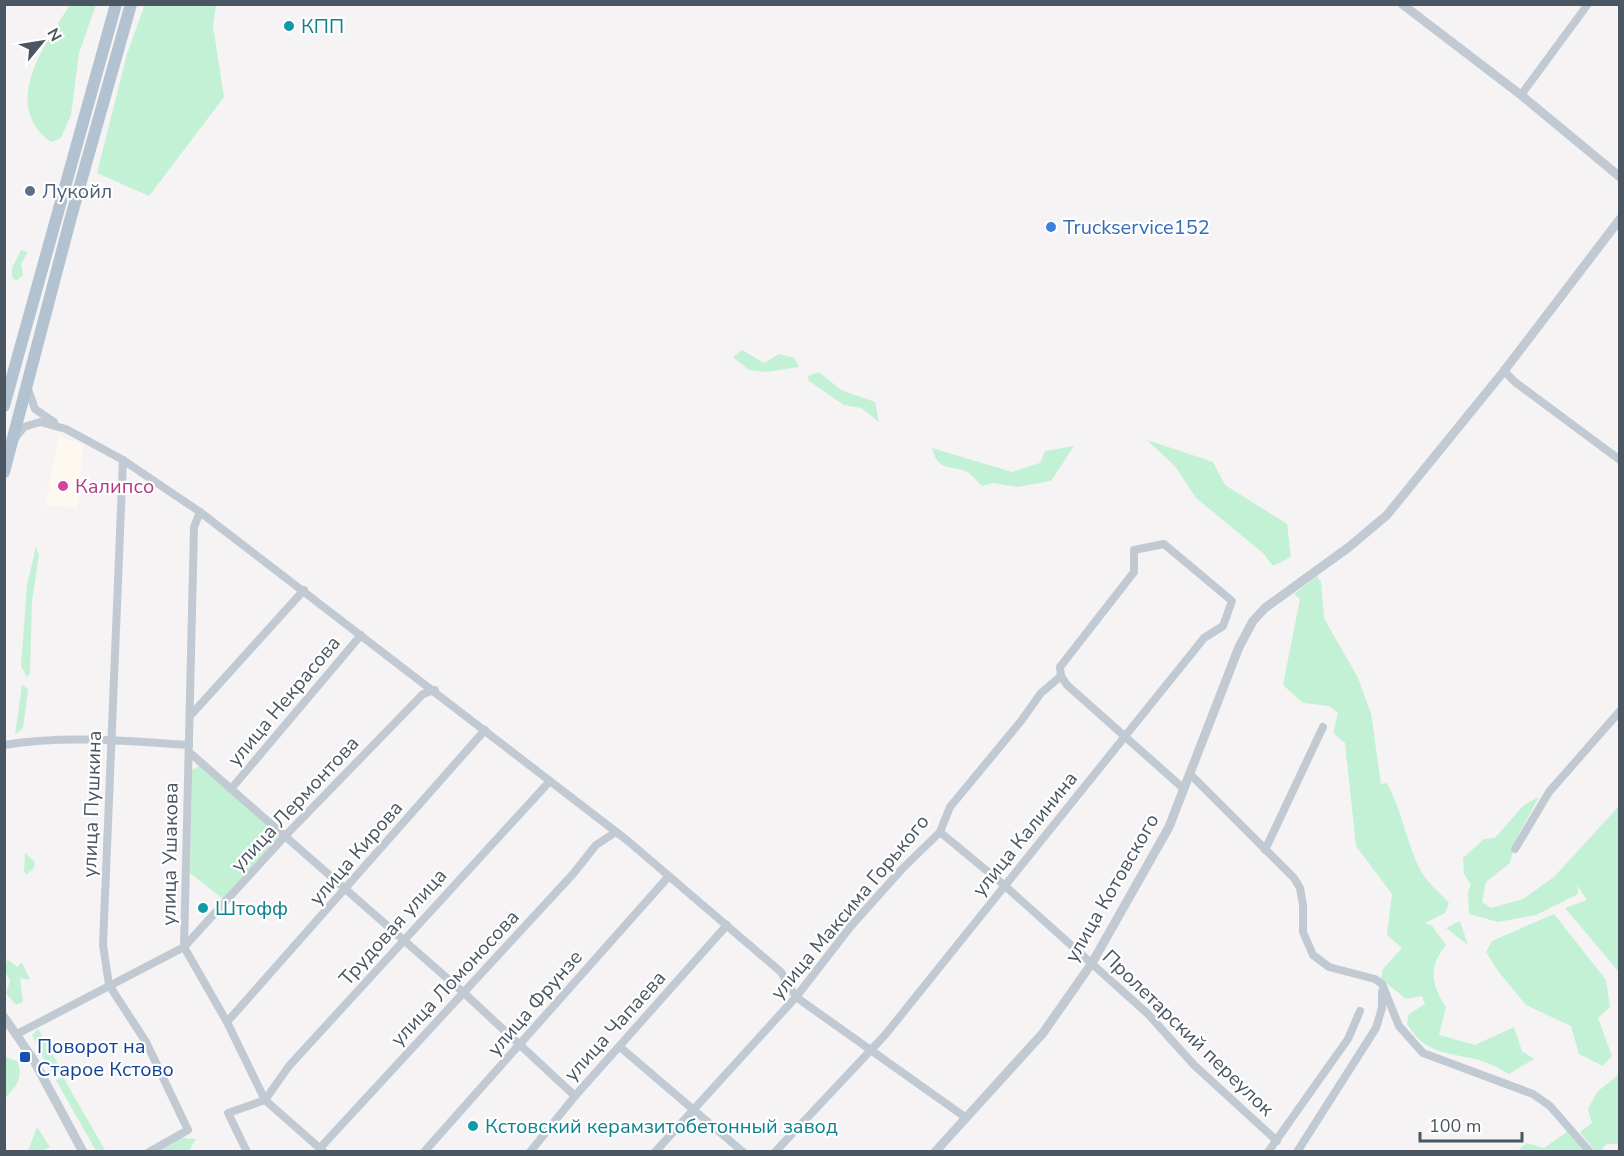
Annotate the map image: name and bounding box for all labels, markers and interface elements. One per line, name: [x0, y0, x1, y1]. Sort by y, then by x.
north arrow: [12, 12, 72, 72]
place label: КПП: [301, 13, 344, 40]
marker: КПП: [282, 19, 296, 33]
text: N: [42, 24, 67, 46]
place label: Лукойл: [42, 178, 112, 205]
marker: Лукойл: [23, 184, 37, 198]
place label: Truckservice152: [1063, 214, 1210, 241]
marker: Truckservice152: [1044, 220, 1058, 234]
place label: Калипсо: [75, 473, 154, 500]
marker: Калипсо: [56, 479, 70, 493]
street label: улица Некрасова: [221, 630, 347, 772]
street label: улица Пушкина: [76, 730, 108, 878]
street label: улица Лермонтова: [225, 730, 365, 878]
street label: улица Калинина: [966, 766, 1084, 902]
street label: улица Ушакова: [155, 782, 185, 926]
street label: улица Кирова: [303, 795, 409, 911]
street label: улица Максима Горького: [765, 809, 935, 1005]
street label: улица Котовского: [1058, 809, 1166, 967]
street label: Трудовая улица: [333, 863, 453, 991]
place label: Штофф: [215, 895, 288, 922]
marker: Штофф: [196, 901, 210, 915]
street label: улица Ломоносова: [385, 904, 525, 1052]
street label: улица Фрунзе: [481, 944, 589, 1062]
street label: Пролетарский переулок: [1096, 944, 1280, 1122]
street label: улица Чапаева: [558, 965, 672, 1087]
place label: Поворот на Старое Кстово: [37, 1033, 174, 1083]
marker: Поворот на Старое Кстово: [18, 1050, 32, 1064]
scale bar: [1420, 1105, 1522, 1143]
place label: Кстовский керамзитобетонный завод: [485, 1113, 838, 1140]
text: 100 m: [1429, 1114, 1481, 1138]
marker: Кстовский керамзитобетонный завод: [466, 1119, 480, 1133]

